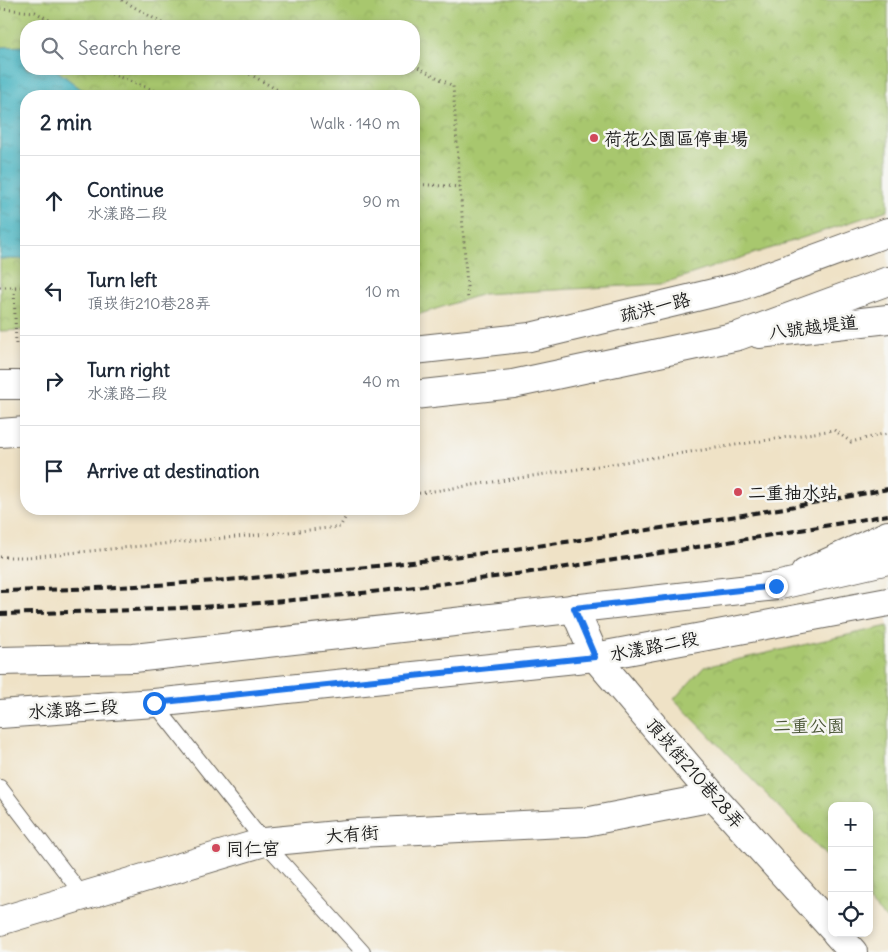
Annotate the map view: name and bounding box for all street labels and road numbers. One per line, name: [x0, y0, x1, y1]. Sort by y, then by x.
street label: 疏洪一路: [617, 287, 693, 327]
street label: 八號越堤道: [767, 310, 859, 344]
street label: 水漾路二段: [608, 626, 700, 666]
street label: 水漾路二段: [27, 694, 119, 724]
street label: 頂崁街210巷28弄: [641, 713, 749, 833]
street label: 大有街: [324, 820, 380, 848]

